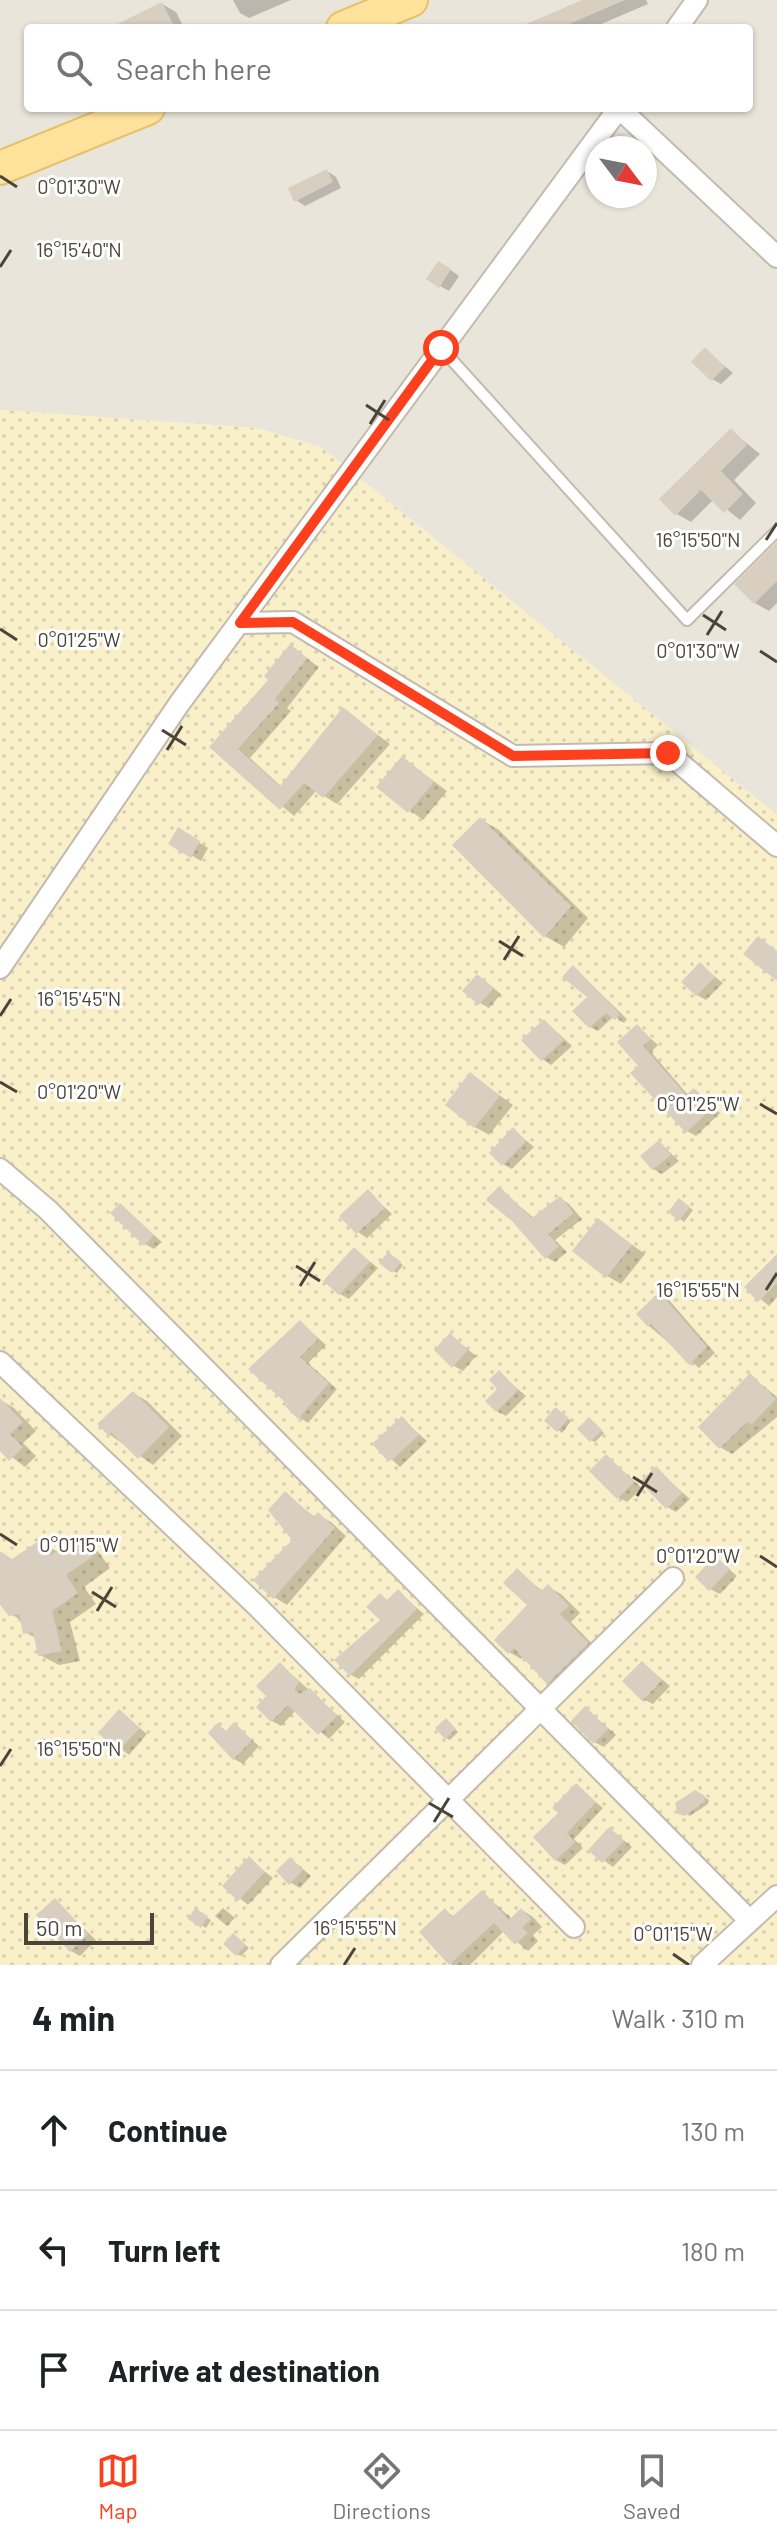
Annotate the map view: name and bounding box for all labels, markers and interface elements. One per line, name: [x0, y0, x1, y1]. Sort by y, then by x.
search box: [24, 24, 753, 112]
icon: search: [52, 46, 96, 90]
text: Search here: [116, 50, 272, 86]
north arrow: [585, 136, 657, 208]
text: 0°01'30"W: [37, 174, 121, 198]
text: 16°15'40"N: [36, 237, 122, 261]
route start: [423, 330, 459, 366]
text: 16°15'50"N: [655, 527, 741, 551]
text: 0°01'25"W: [37, 627, 121, 651]
text: 0°01'30"W: [656, 638, 740, 662]
route end: [650, 735, 686, 771]
text: 16°15'45"N: [37, 986, 121, 1010]
text: 0°01'20"W: [37, 1079, 122, 1103]
text: 0°01'25"W: [656, 1091, 740, 1115]
text: 16°15'55"N: [656, 1277, 740, 1301]
text: 0°01'15"W: [39, 1532, 119, 1556]
text: 0°01'20"W: [656, 1543, 741, 1567]
text: 16°15'50"N: [36, 1736, 122, 1760]
scale bar: [24, 1909, 154, 1945]
text: 50 m: [36, 1914, 82, 1940]
text: 16°15'55"N: [313, 1915, 397, 1939]
text: 0°01'15"W: [633, 1921, 713, 1945]
text: 4 min: [32, 1997, 115, 2038]
text: Walk · 310 m: [612, 2002, 745, 2033]
icon: ahead: [32, 2108, 76, 2152]
text: Continue: [108, 2112, 228, 2148]
text: 130 m: [681, 2115, 745, 2146]
icon: left: [32, 2228, 76, 2272]
text: Turn left: [108, 2232, 221, 2268]
text: 180 m: [681, 2235, 745, 2266]
icon: arrive: [32, 2348, 76, 2392]
text: Arrive at destination: [108, 2352, 380, 2388]
tab: Map: [96, 2449, 140, 2523]
tab: Directions: [332, 2449, 431, 2523]
tab: Saved: [623, 2449, 681, 2523]

